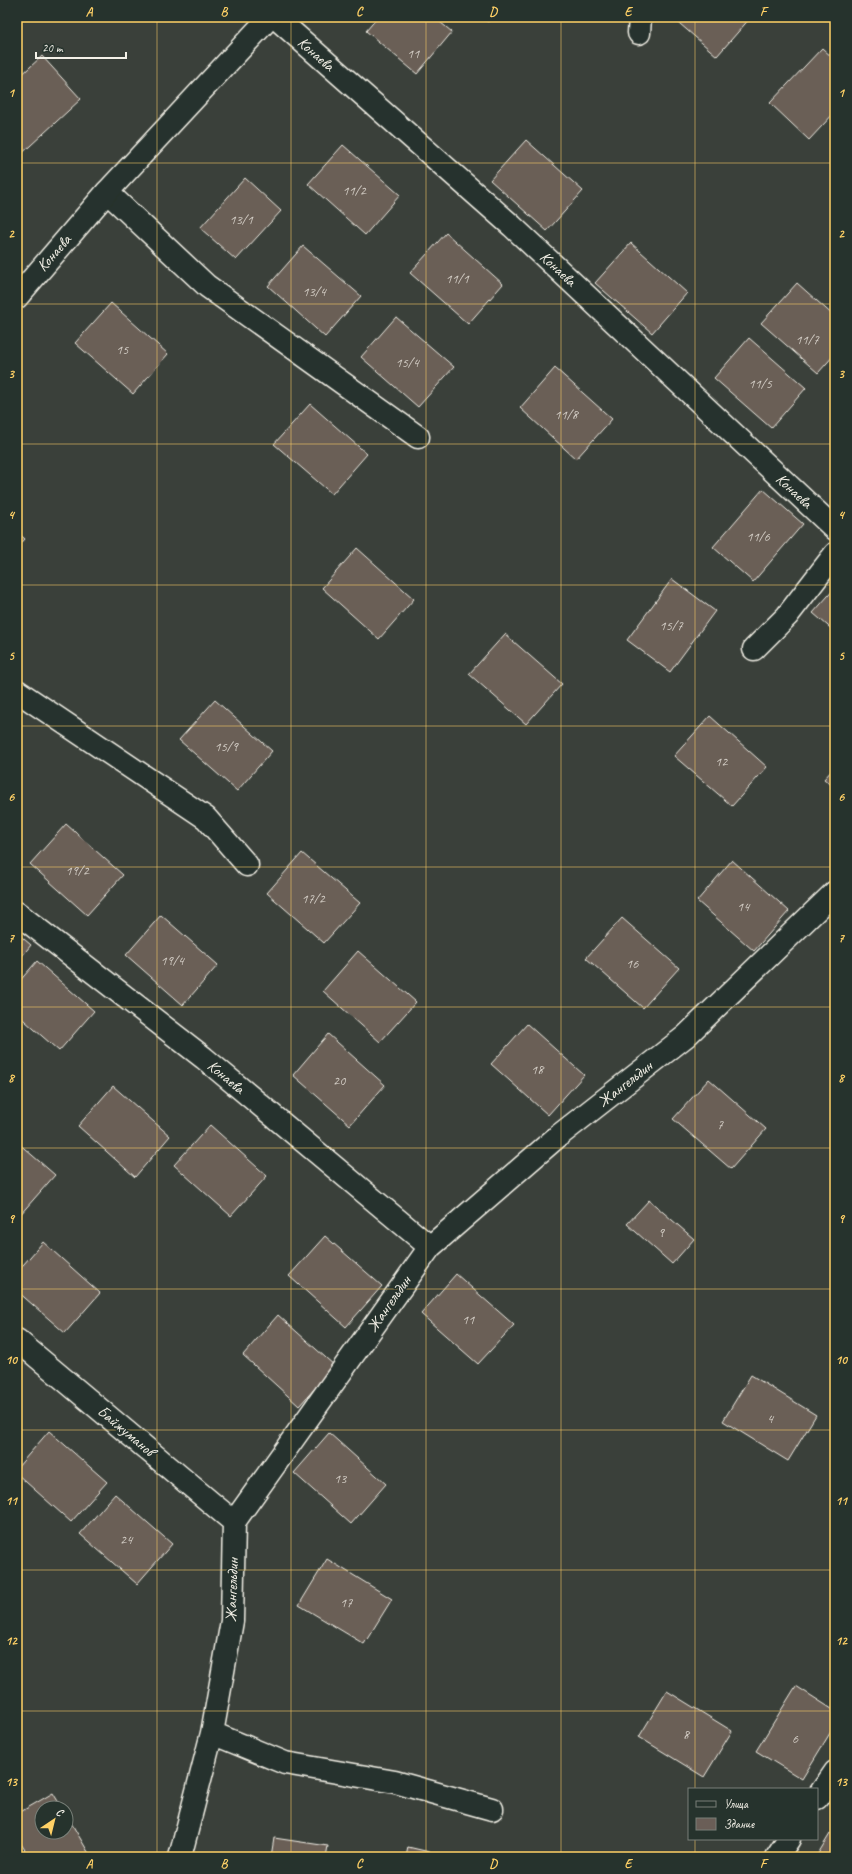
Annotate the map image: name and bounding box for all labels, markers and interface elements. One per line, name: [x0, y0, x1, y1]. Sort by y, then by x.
text: A: [86, 4, 94, 20]
text: B: [221, 4, 229, 20]
text: C: [356, 4, 364, 20]
text: D: [489, 4, 498, 20]
text: E: [625, 4, 634, 20]
text: F: [760, 4, 769, 20]
street label: Конаева: [293, 32, 339, 76]
scale bar: [36, 34, 126, 60]
text: 20 m: [42, 40, 64, 56]
house number: 11: [407, 45, 420, 62]
text: 1: [8, 85, 16, 101]
text: 1: [838, 85, 846, 101]
house number: 11/2: [342, 182, 367, 199]
house number: 13/1: [229, 211, 253, 228]
text: 2: [8, 226, 15, 242]
text: 2: [838, 226, 845, 242]
street label: Конаева: [32, 230, 76, 276]
street label: Конаева: [536, 247, 581, 292]
house number: 11/1: [445, 270, 469, 287]
house number: 13/4: [302, 283, 327, 300]
house number: 11/7: [795, 331, 819, 348]
house number: 15: [116, 341, 129, 358]
house number: 15/4: [395, 354, 420, 371]
text: 3: [8, 366, 15, 382]
text: 3: [838, 366, 845, 382]
house number: 11/5: [748, 375, 772, 392]
house number: 11/8: [554, 406, 579, 423]
street label: Конаева: [772, 469, 817, 514]
text: 4: [8, 507, 16, 523]
text: 4: [838, 507, 846, 523]
house number: 11/6: [746, 528, 770, 545]
house number: 15/7: [659, 617, 683, 634]
text: 5: [8, 648, 15, 664]
text: 5: [838, 648, 845, 664]
house number: 15/9: [214, 738, 239, 755]
house number: 12: [715, 753, 729, 770]
text: 6: [8, 789, 15, 805]
text: 6: [838, 789, 845, 805]
house number: 19/2: [65, 862, 90, 879]
house number: 17/2: [301, 890, 326, 907]
house number: 14: [737, 898, 751, 915]
text: 7: [8, 930, 15, 946]
text: 7: [838, 930, 845, 946]
house number: 19/4: [160, 952, 185, 969]
house number: 16: [626, 955, 639, 972]
street label: Конаева: [203, 1056, 250, 1099]
street label: Жангельдин: [594, 1056, 658, 1112]
house number: 18: [531, 1061, 545, 1078]
text: 8: [8, 1070, 16, 1086]
text: 8: [838, 1070, 846, 1086]
house number: 20: [333, 1072, 347, 1089]
house number: 7: [717, 1116, 724, 1133]
text: 9: [8, 1211, 15, 1227]
text: 9: [838, 1211, 845, 1227]
house number: 9: [658, 1224, 666, 1241]
street label: Жангельдин: [362, 1271, 416, 1336]
house number: 11: [462, 1311, 475, 1328]
text: 10: [5, 1352, 18, 1368]
text: 10: [835, 1352, 848, 1368]
street label: Байжуманов: [93, 1401, 162, 1463]
house number: 4: [767, 1410, 775, 1427]
house number: 13: [334, 1470, 348, 1487]
text: 11: [5, 1493, 19, 1509]
text: 11: [835, 1493, 849, 1509]
house number: 24: [120, 1531, 134, 1548]
street label: Жангельдин: [221, 1556, 243, 1622]
house number: 17: [340, 1594, 353, 1611]
text: 12: [5, 1633, 18, 1649]
text: 12: [835, 1633, 848, 1649]
house number: 8: [683, 1726, 691, 1743]
house number: 6: [792, 1730, 799, 1747]
text: 13: [5, 1774, 18, 1790]
text: 13: [835, 1774, 848, 1790]
legend: [688, 1788, 818, 1840]
text: Улица: [724, 1796, 749, 1812]
north arrow: [34, 1800, 74, 1840]
text: С: [54, 1805, 67, 1820]
text: Здание: [724, 1816, 755, 1832]
text: A: [86, 1856, 94, 1872]
text: B: [221, 1856, 229, 1872]
text: C: [356, 1856, 364, 1872]
text: D: [489, 1856, 498, 1872]
text: E: [625, 1856, 634, 1872]
text: F: [760, 1856, 769, 1872]

